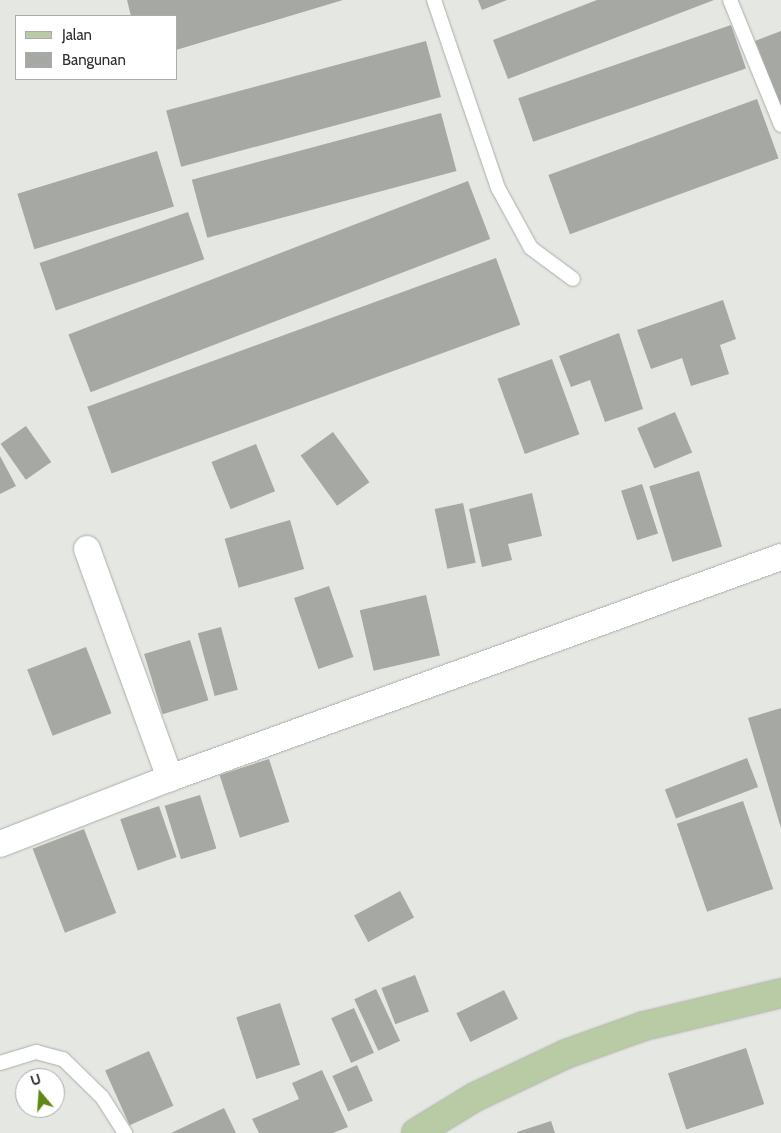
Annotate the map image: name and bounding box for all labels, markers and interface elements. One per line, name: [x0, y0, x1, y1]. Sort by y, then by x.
legend: [15, 15, 178, 80]
text: Jalan: [62, 26, 92, 44]
text: Bangunan: [62, 51, 126, 69]
north arrow: [15, 1068, 65, 1118]
text: U: [28, 1070, 43, 1090]

